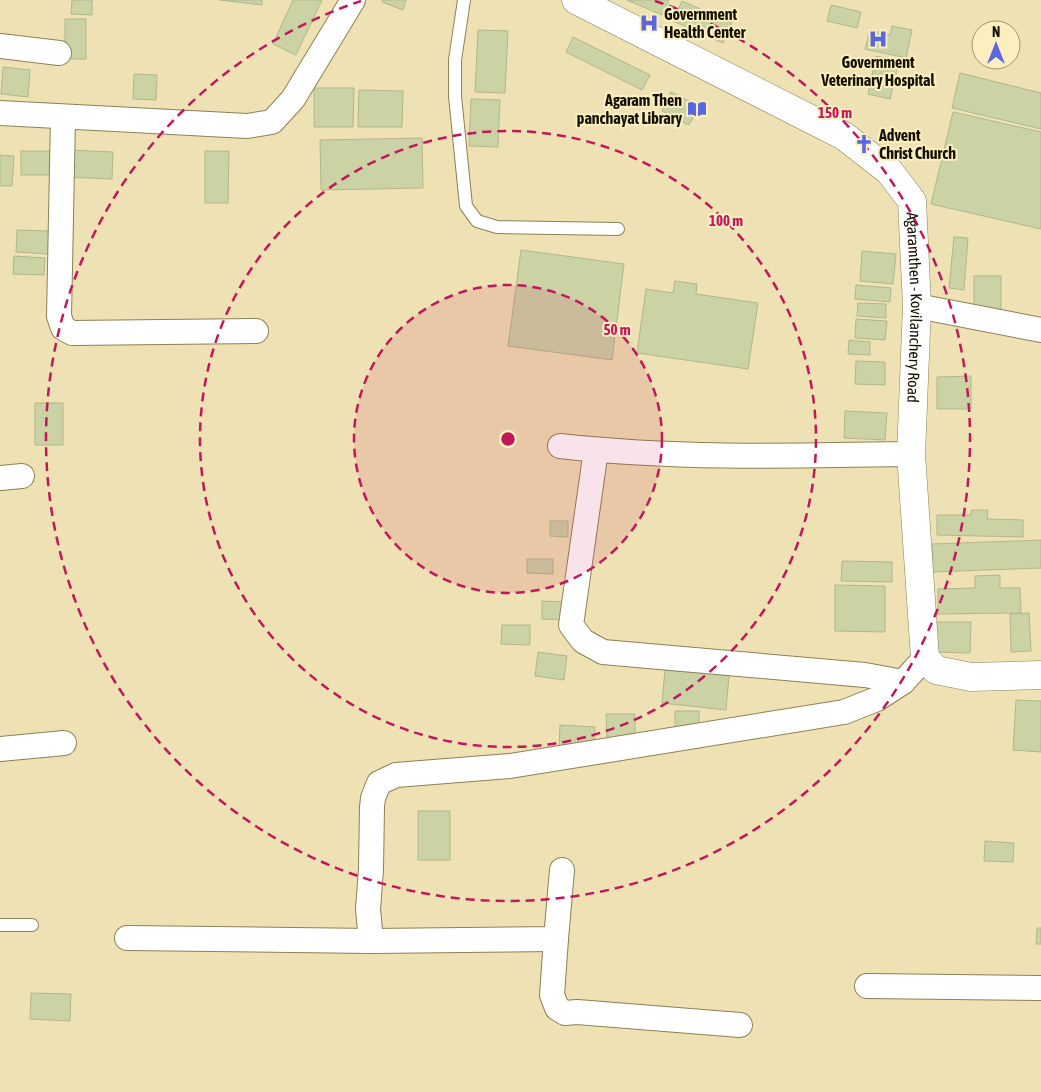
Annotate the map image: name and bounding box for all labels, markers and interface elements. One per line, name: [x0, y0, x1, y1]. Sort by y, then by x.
place label: Government Health Center: [664, 5, 746, 41]
hospital icon: Government Health Center: [638, 12, 660, 34]
north arrow: [971, 20, 1021, 70]
text: N: [992, 24, 1000, 40]
hospital icon: Government Veterinary Hospital: [867, 28, 889, 50]
place label: Government Veterinary Hospital: [820, 53, 935, 89]
place label: Agaram Then panchayat Library: [577, 91, 682, 127]
library icon: Agaram Then panchayat Library: [686, 98, 708, 120]
text: 150 m: [818, 104, 852, 121]
place label: Advent Christ Church: [878, 126, 956, 162]
church icon: Advent Christ Church: [853, 133, 875, 155]
text: 100 m: [709, 212, 743, 229]
street label: Agaramthen - Kovilanchery Road: [903, 212, 926, 403]
text: 50 m: [604, 321, 631, 338]
centre of rings: [499, 430, 517, 448]

